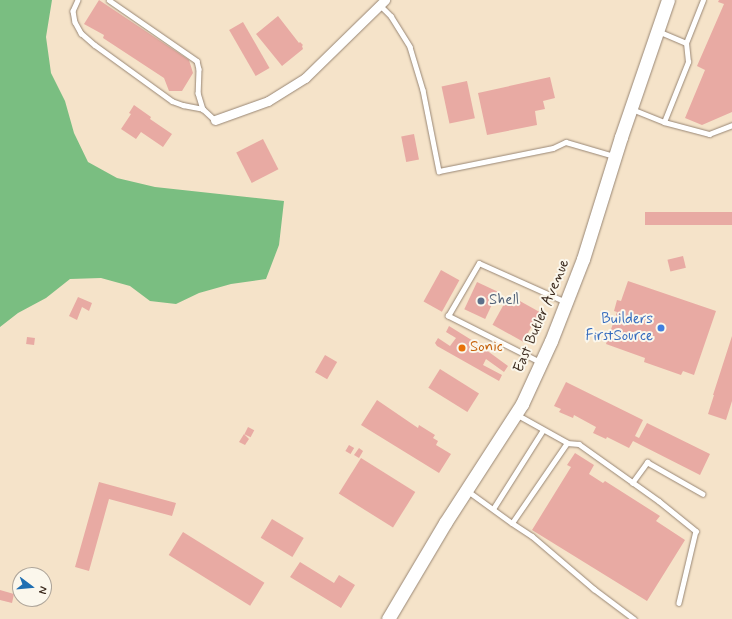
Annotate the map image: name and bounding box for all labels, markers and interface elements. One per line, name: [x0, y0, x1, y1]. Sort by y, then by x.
street label: East Butler Avenue: [510, 257, 574, 375]
place label: Shell: [489, 292, 519, 310]
marker: Shell: [476, 296, 486, 306]
place label: Builders FirstSource: [586, 310, 653, 345]
marker: Builders FirstSource: [656, 323, 666, 333]
place label: Sonic: [470, 339, 503, 357]
marker: Sonic: [457, 343, 467, 353]
north arrow: [12, 567, 52, 607]
text: N: [35, 585, 50, 595]

